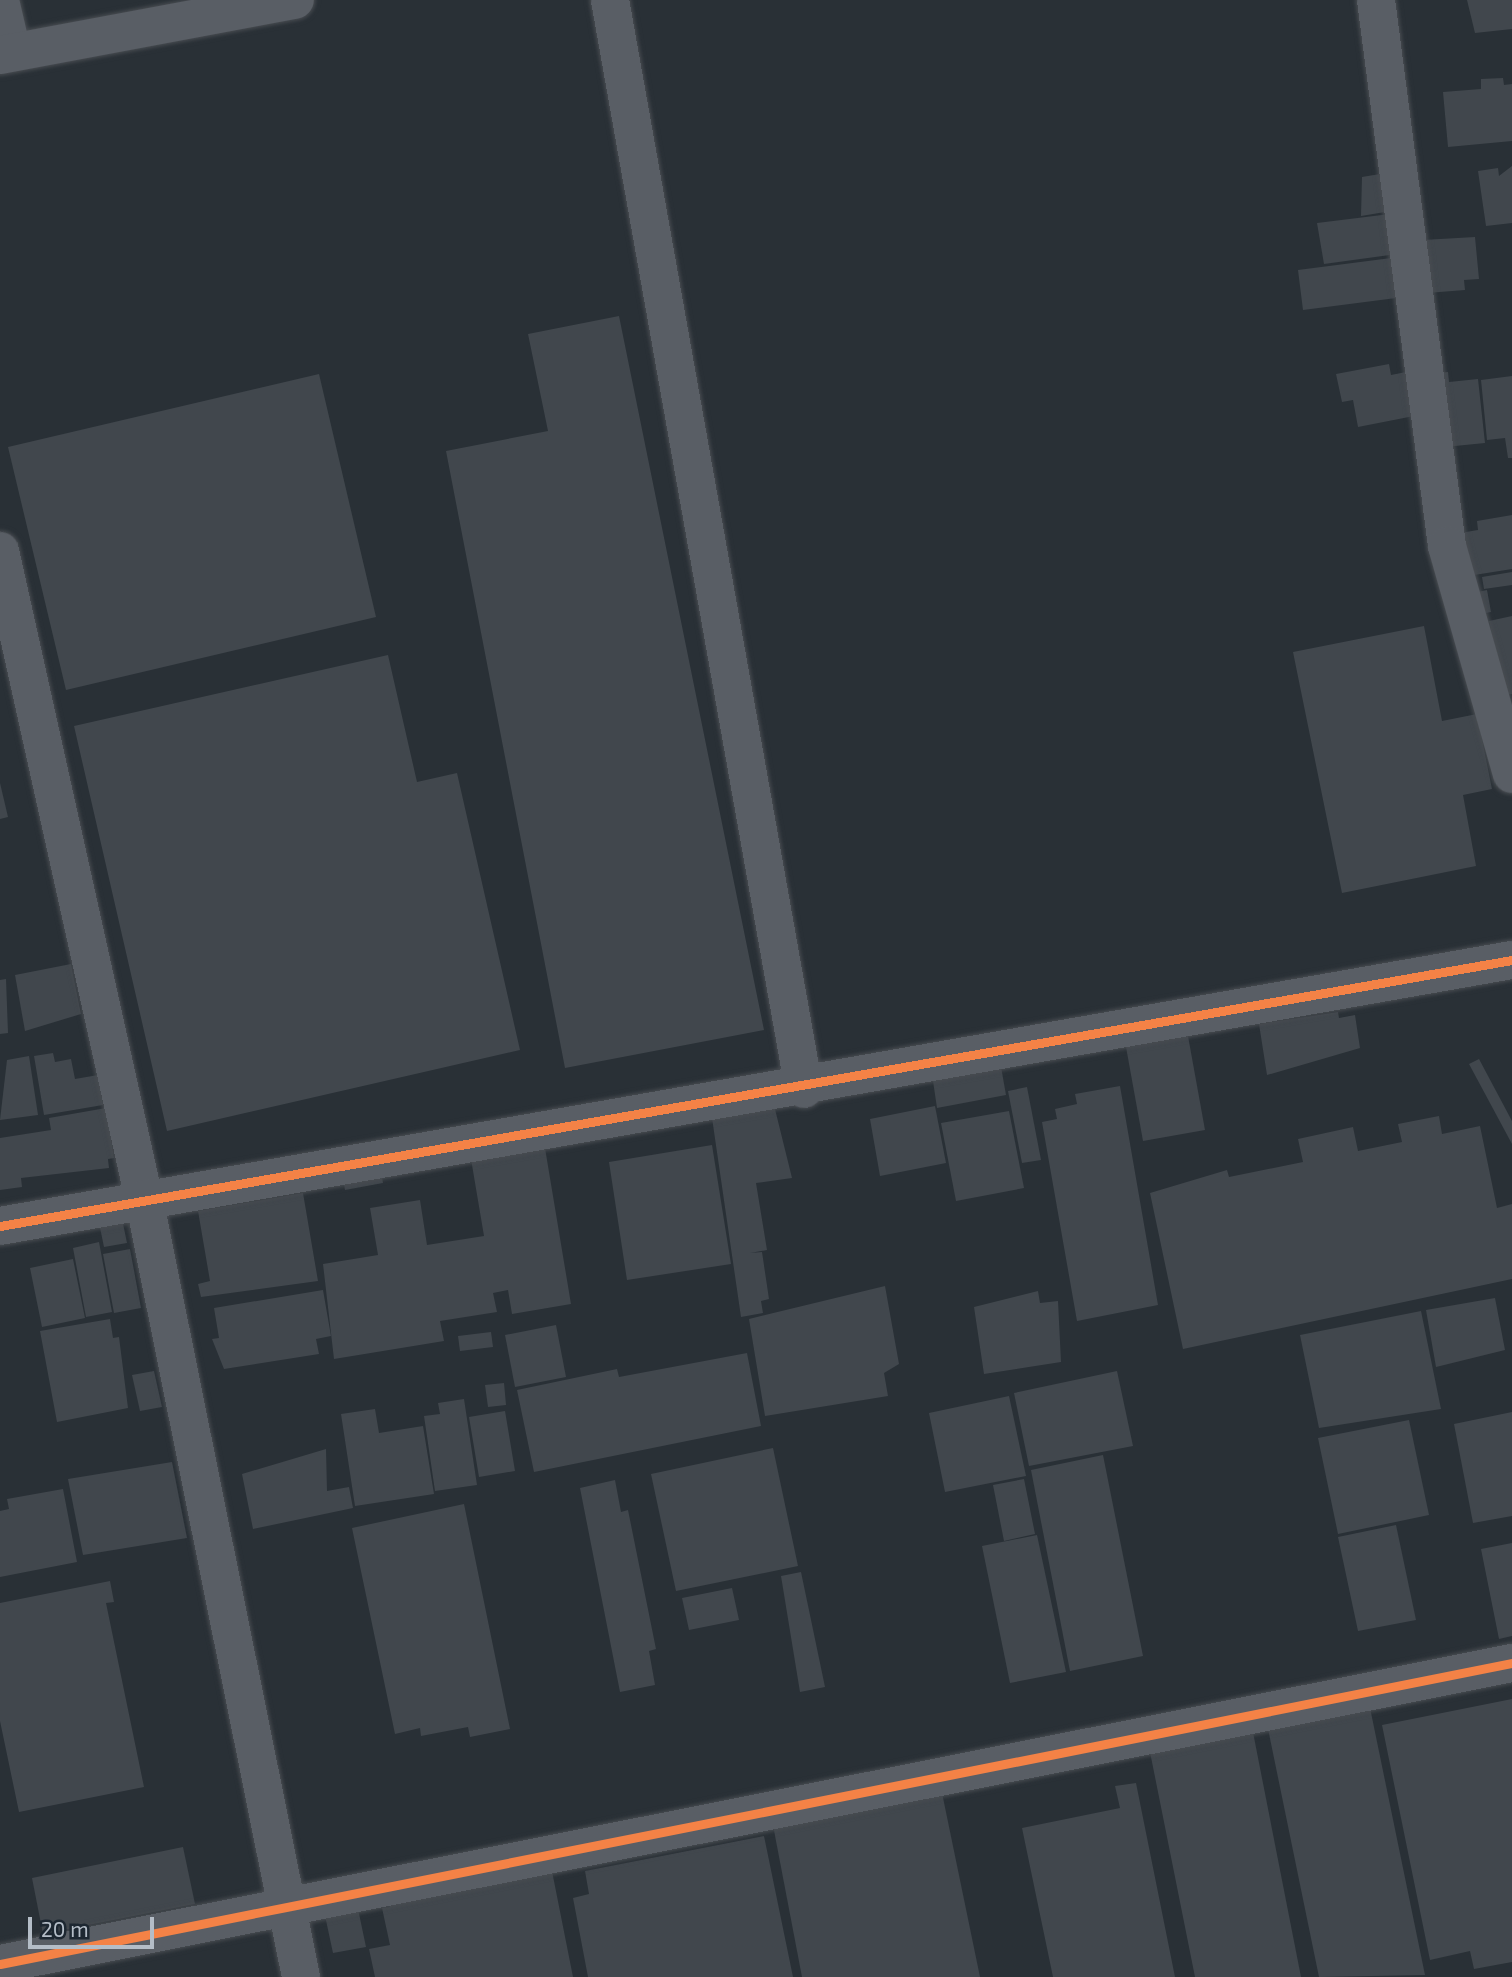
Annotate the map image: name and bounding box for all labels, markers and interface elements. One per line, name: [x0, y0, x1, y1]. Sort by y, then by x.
scale bar: [32, 1904, 158, 1948]
text: 20 m: [41, 1916, 89, 1941]

